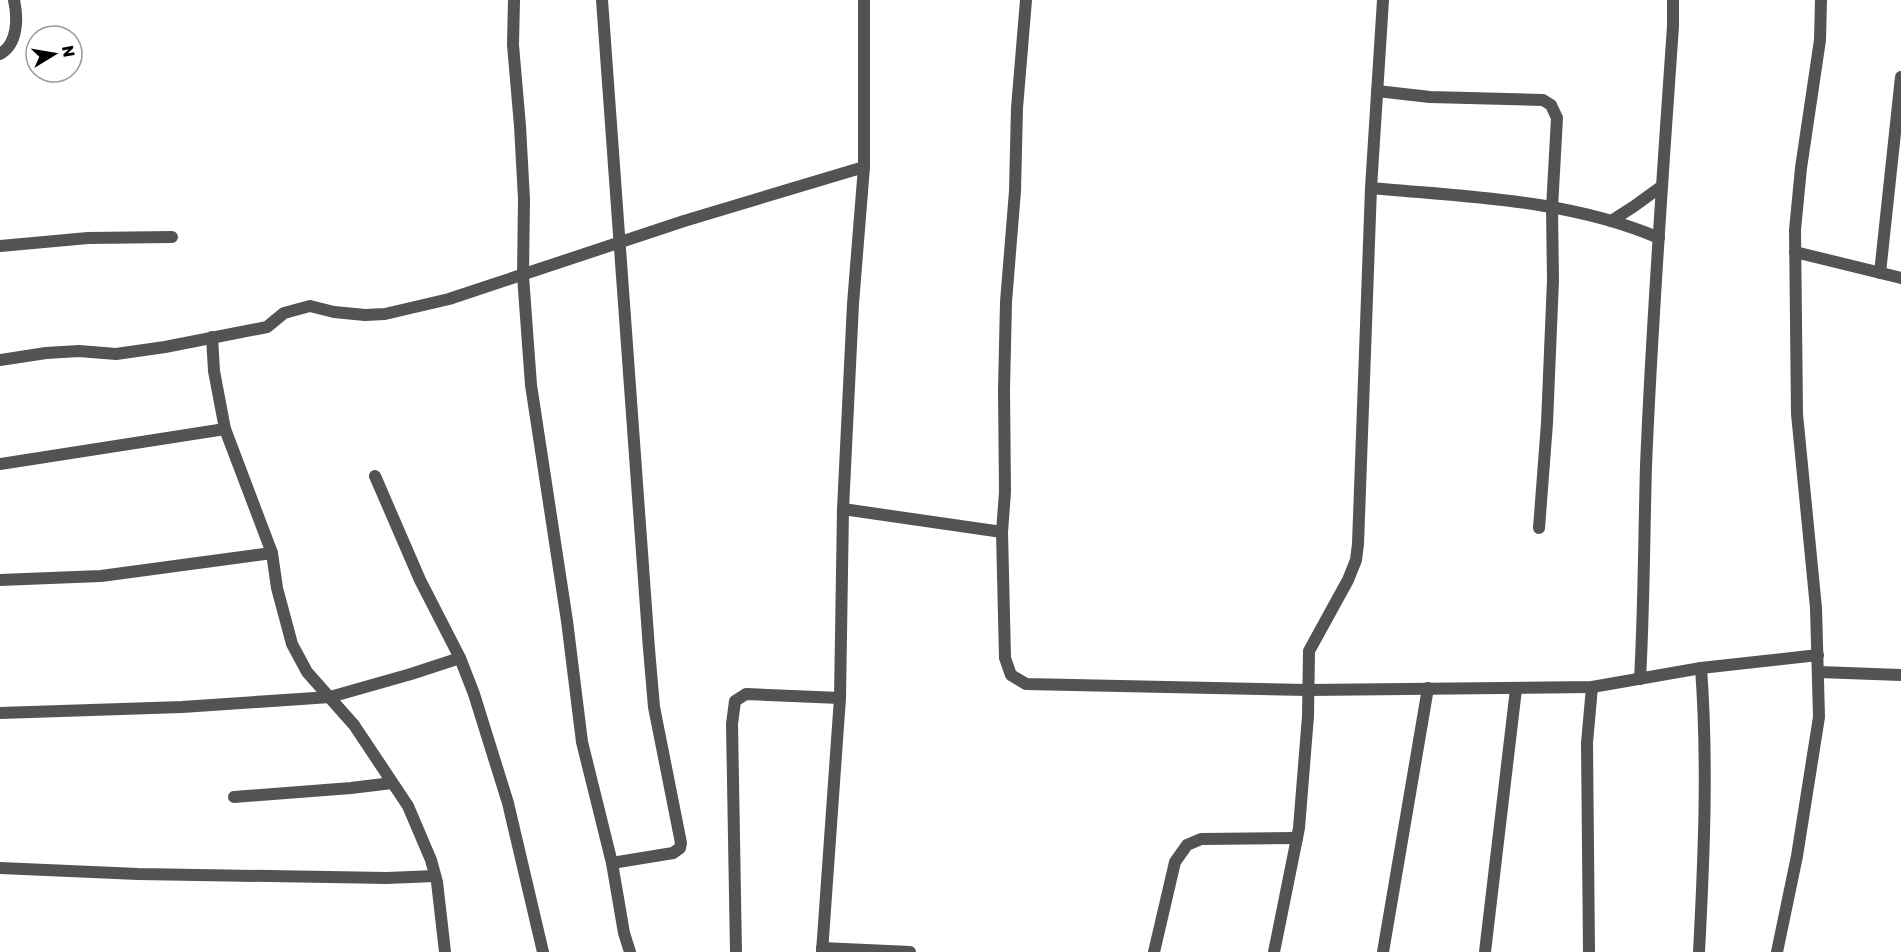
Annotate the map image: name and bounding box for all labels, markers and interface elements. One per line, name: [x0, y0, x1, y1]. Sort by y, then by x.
north arrow: [24, 24, 84, 84]
text: N: [58, 44, 79, 59]

